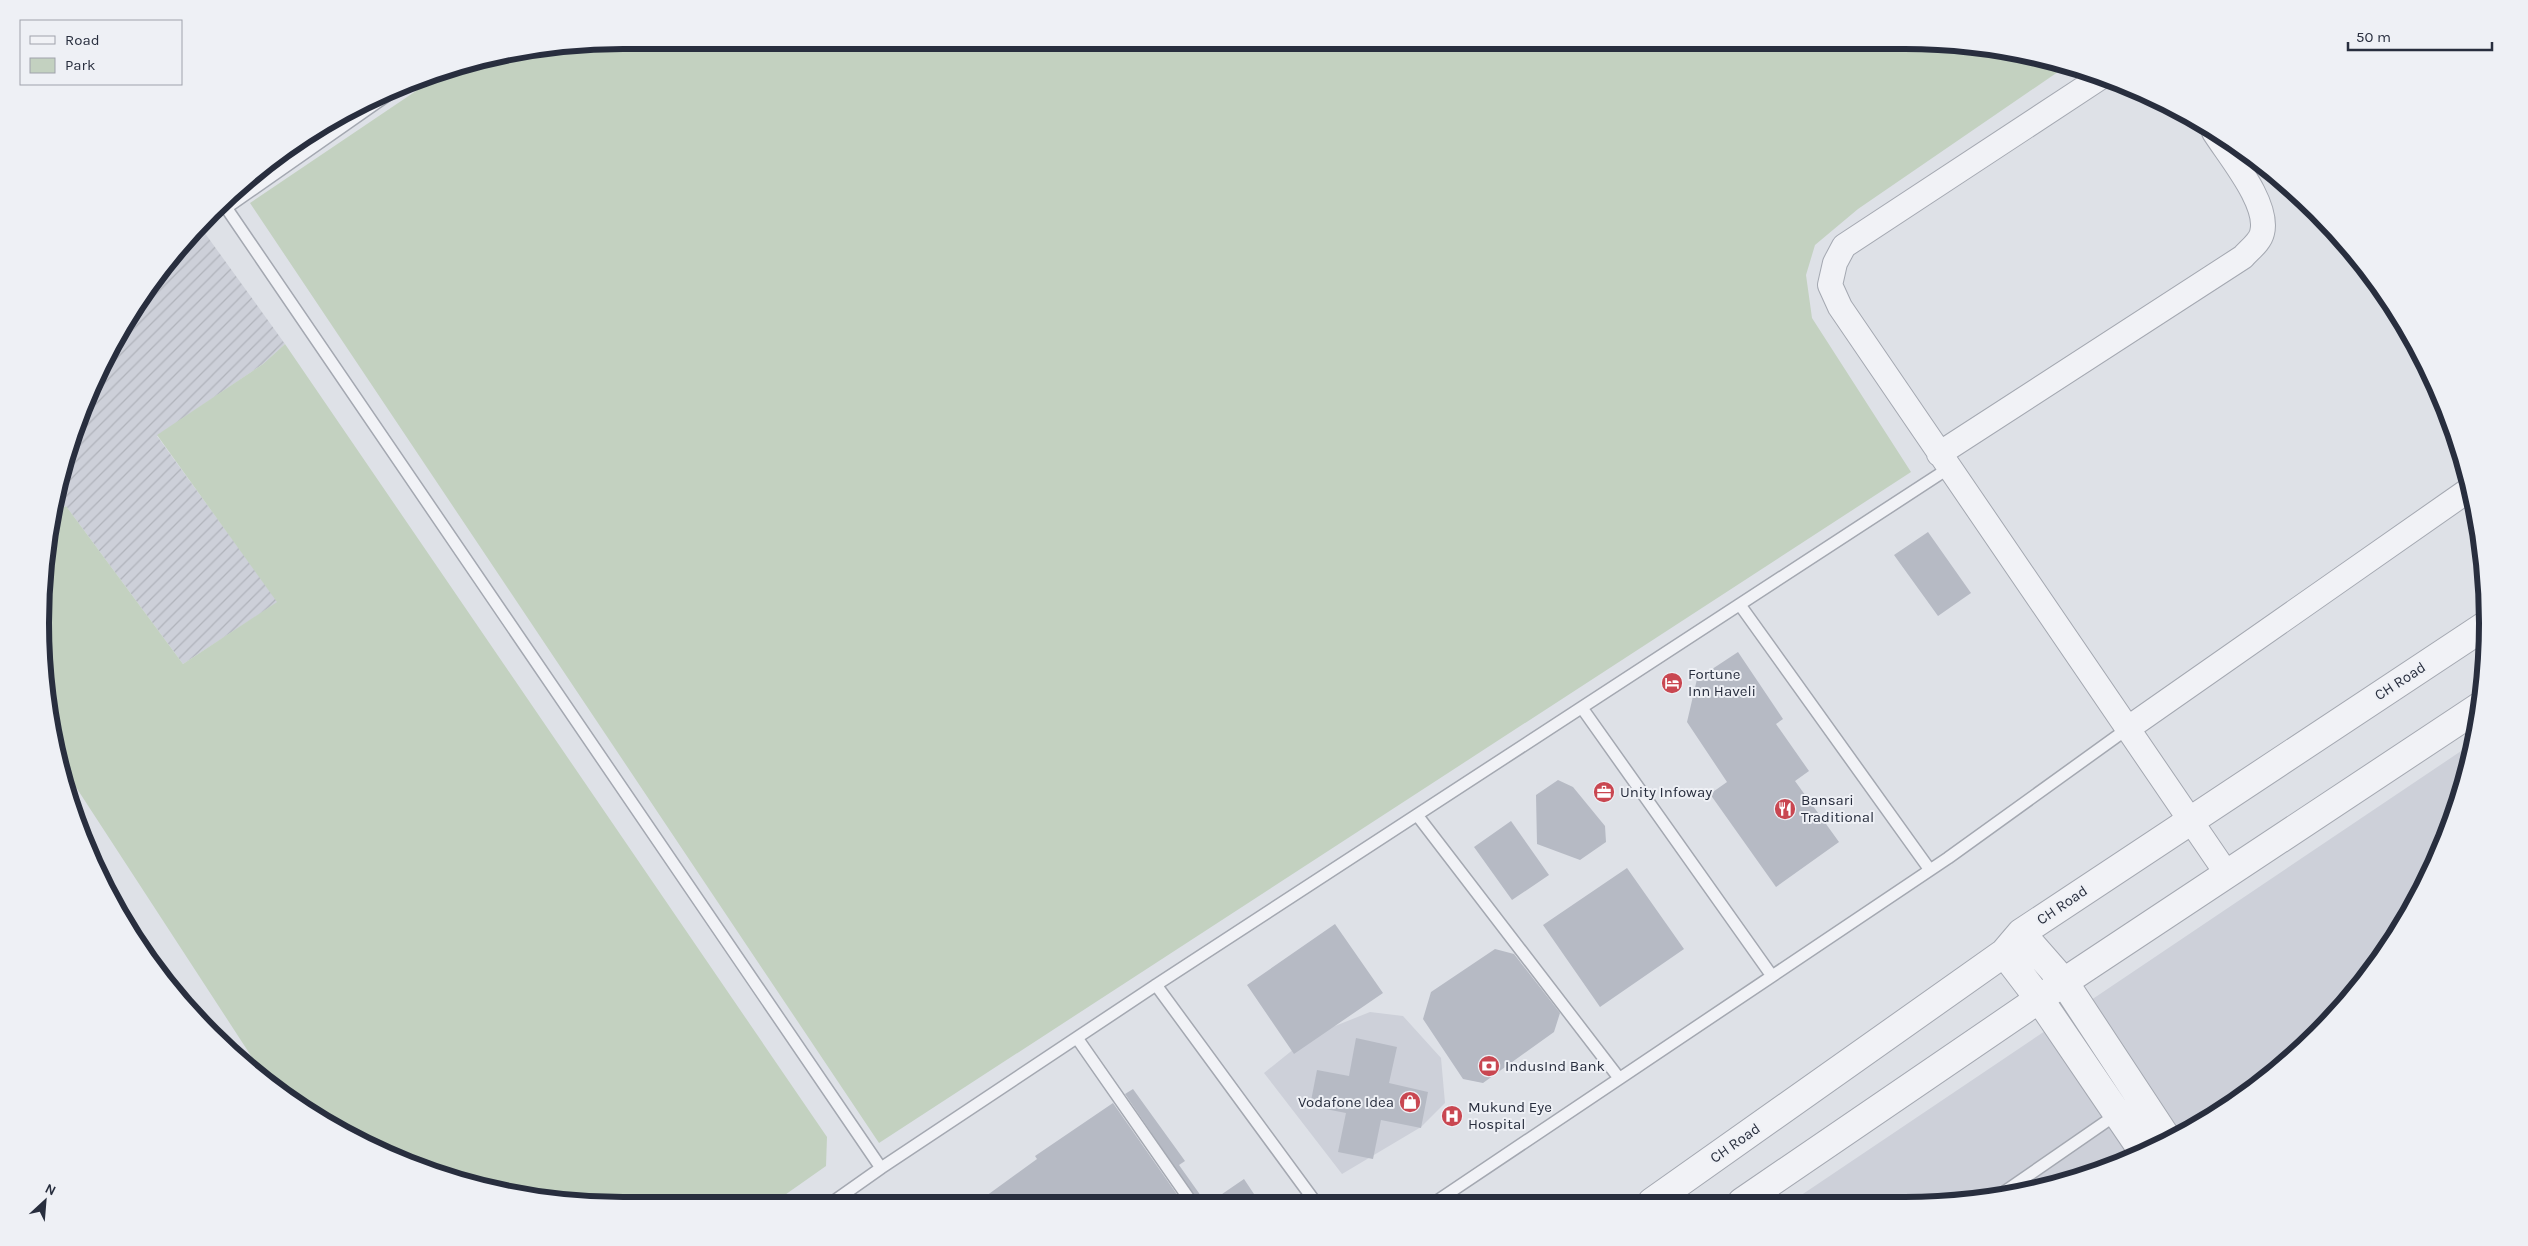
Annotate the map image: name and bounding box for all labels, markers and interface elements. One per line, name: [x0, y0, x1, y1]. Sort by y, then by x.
legend: [20, 20, 182, 85]
scale bar: [2348, 20, 2492, 52]
text: 50 m: [2356, 28, 2391, 46]
text: Road: [65, 31, 100, 49]
text: Park: [65, 56, 95, 74]
street label: CH Road: [2371, 658, 2429, 704]
place label: Fortune Inn Haveli: [1688, 665, 1756, 700]
hotel icon: Fortune Inn Haveli: [1660, 671, 1684, 695]
office icon: Unity Infoway: [1592, 780, 1616, 804]
place label: Unity Infoway: [1620, 783, 1712, 801]
place label: Bansari Traditional: [1801, 791, 1874, 826]
restaurant icon: Bansari Traditional: [1773, 797, 1797, 821]
street label: CH Road: [2033, 882, 2091, 928]
bank icon: IndusInd Bank: [1477, 1054, 1501, 1078]
place label: IndusInd Bank: [1505, 1057, 1605, 1075]
shop icon: Vodafone Idea: [1398, 1090, 1422, 1114]
place label: Vodafone Idea: [1298, 1093, 1394, 1111]
place label: Mukund Eye Hospital: [1468, 1098, 1552, 1133]
hospital icon: Mukund Eye Hospital: [1440, 1104, 1464, 1128]
street label: CH Road: [1706, 1119, 1764, 1167]
north arrow: [20, 1176, 70, 1226]
text: N: [42, 1180, 59, 1200]

